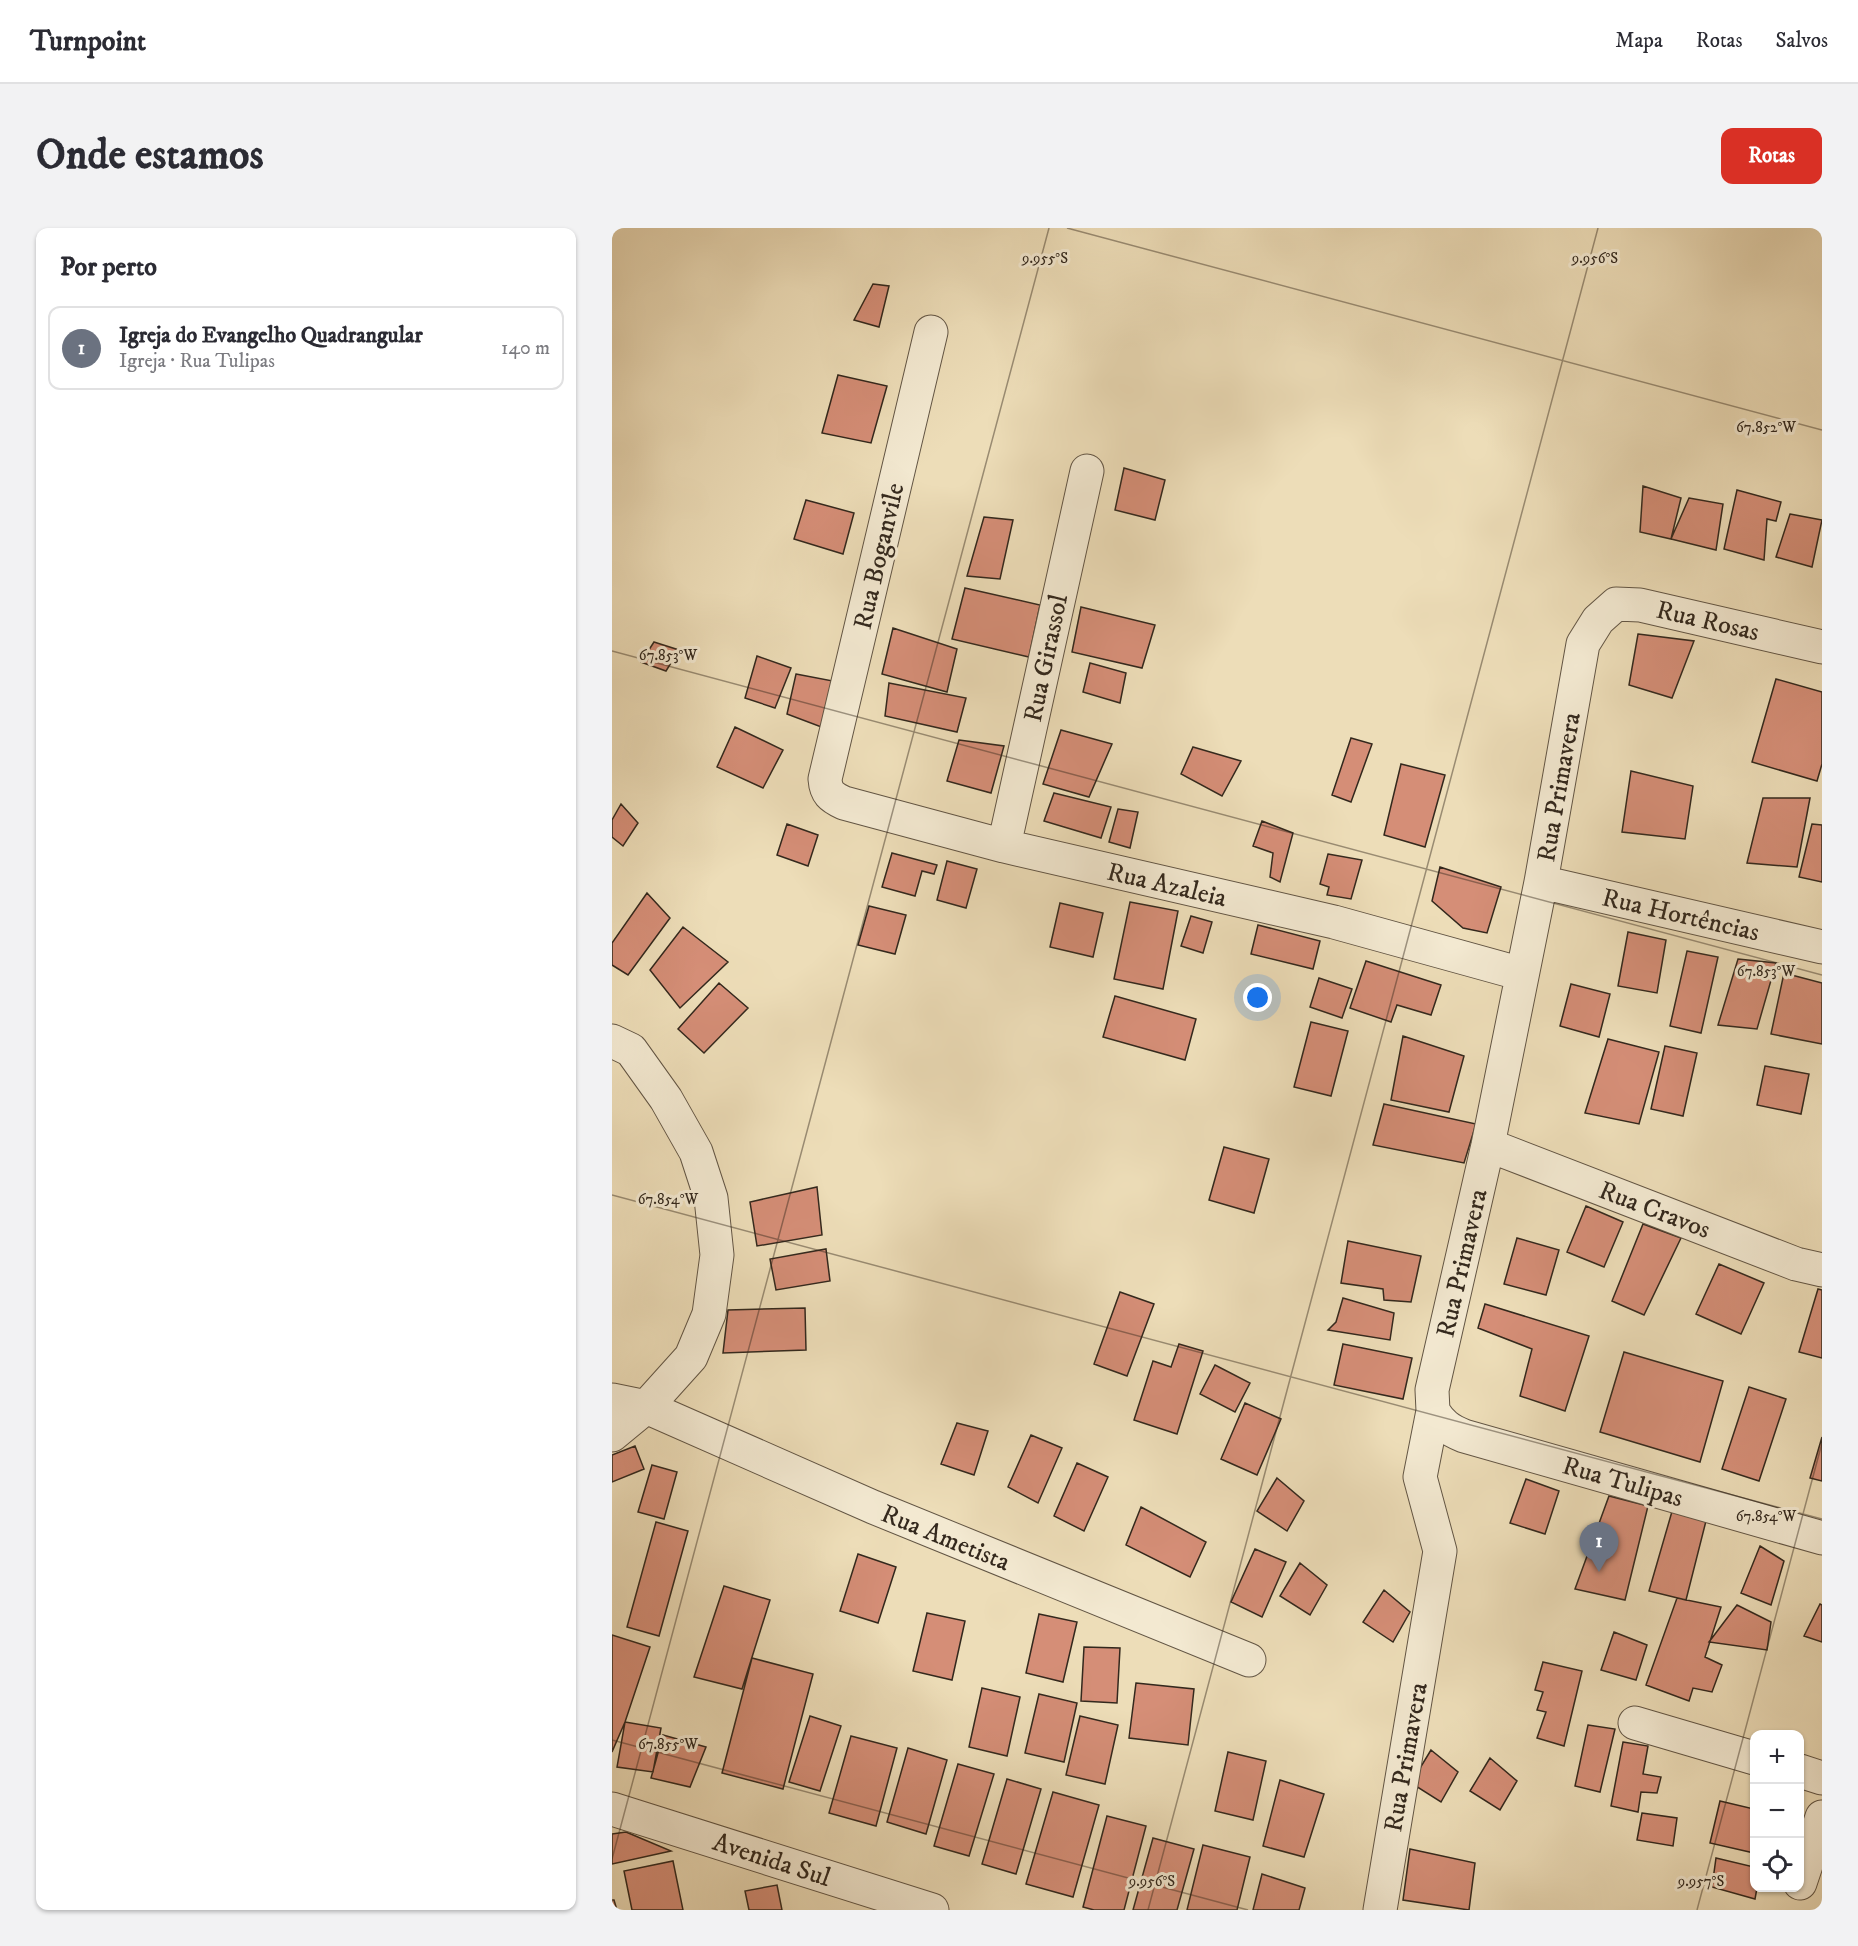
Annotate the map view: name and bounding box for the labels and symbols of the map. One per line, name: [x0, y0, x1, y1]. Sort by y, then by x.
text: 9.955°S: [1021, 249, 1068, 268]
text: 9.956°S: [1571, 249, 1618, 268]
text: 67.852°W: [1736, 418, 1796, 437]
street label: Rua Boganvile: [847, 480, 912, 633]
street label: Rua Girassol: [1017, 591, 1076, 725]
street label: Rua Rosas: [1653, 594, 1762, 649]
text: 67.853°W: [639, 646, 697, 665]
street label: Rua Primavera: [1530, 710, 1589, 865]
street label: Rua Azaleia: [1104, 856, 1230, 915]
street label: Rua Hortências: [1599, 881, 1762, 950]
text: 67.853°W: [1737, 962, 1795, 981]
your location: [1243, 983, 1272, 1012]
street label: Rua Cravos: [1594, 1174, 1715, 1247]
street label: Rua Primavera: [1429, 1186, 1496, 1341]
text: 67.854°W: [638, 1190, 699, 1209]
street label: Rua Tulipas: [1558, 1449, 1687, 1515]
street label: Rua Ametista: [876, 1498, 1015, 1579]
text: 67.854°W: [1736, 1507, 1797, 1526]
pin: 1: [1580, 1522, 1618, 1572]
street label: Rua Primavera: [1377, 1680, 1436, 1835]
text: 67.855°W: [638, 1735, 698, 1754]
street label: Avenida Sul: [708, 1826, 835, 1895]
text: 9.956°S: [1128, 1872, 1175, 1891]
text: 9.957°S: [1677, 1872, 1724, 1891]

